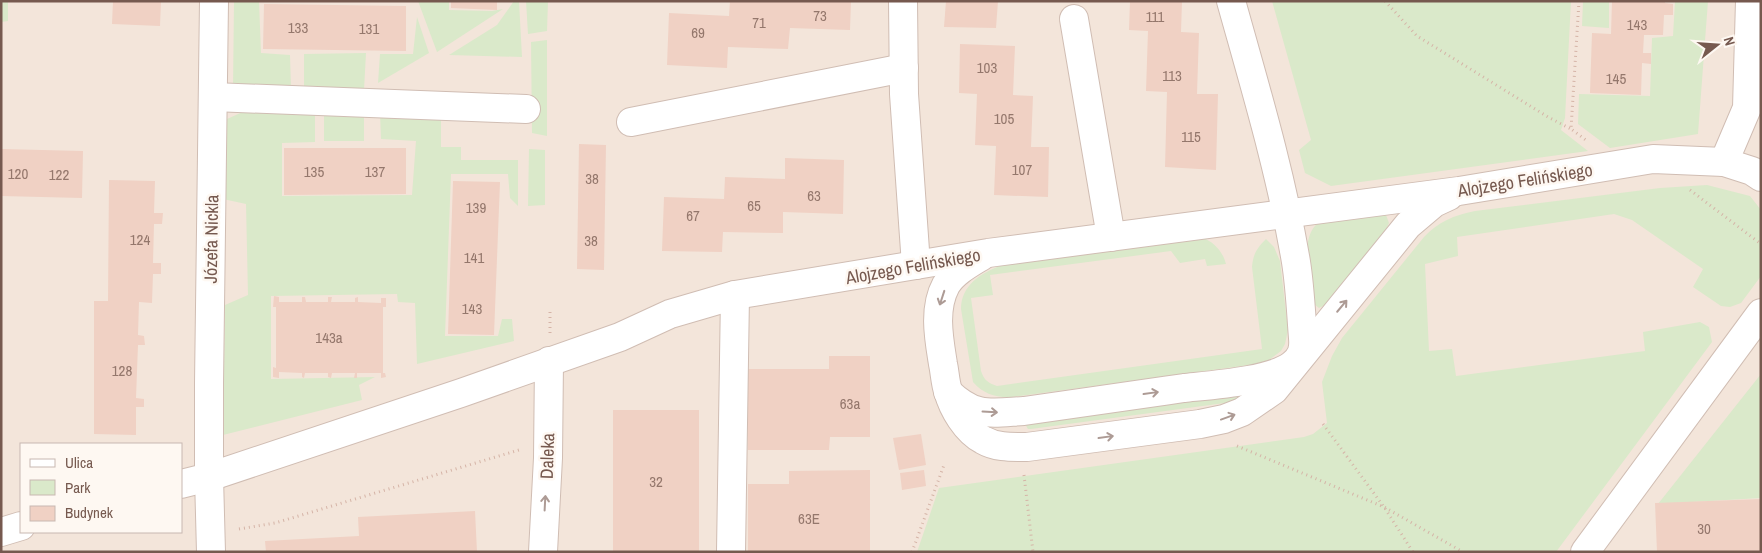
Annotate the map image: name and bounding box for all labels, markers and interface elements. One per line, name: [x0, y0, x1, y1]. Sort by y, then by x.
house number: 73: [813, 5, 827, 26]
house number: 111: [1146, 6, 1165, 27]
house number: 71: [752, 12, 766, 33]
house number: 143: [1627, 14, 1647, 35]
house number: 133: [288, 17, 308, 38]
house number: 131: [359, 18, 379, 39]
north arrow: [1692, 20, 1742, 70]
house number: 69: [691, 22, 705, 43]
text: N: [1720, 35, 1739, 48]
house number: 103: [977, 57, 997, 78]
house number: 113: [1162, 65, 1182, 86]
house number: 145: [1606, 68, 1626, 89]
house number: 105: [994, 108, 1014, 129]
house number: 115: [1181, 126, 1201, 147]
street label: Alojzego Felińskiego: [1455, 157, 1594, 203]
house number: 107: [1012, 159, 1032, 180]
house number: 135: [304, 161, 324, 182]
house number: 137: [365, 161, 385, 182]
house number: 120: [8, 163, 28, 184]
house number: 122: [49, 164, 69, 185]
house number: 38: [585, 168, 599, 189]
house number: 63: [807, 185, 821, 206]
street label: Józefa Nickla: [198, 194, 224, 284]
house number: 65: [747, 195, 761, 216]
house number: 139: [466, 197, 486, 218]
house number: 67: [686, 205, 700, 226]
house number: 124: [130, 229, 150, 250]
house number: 38: [584, 230, 598, 251]
street label: Alojzego Felińskiego: [843, 242, 982, 290]
house number: 141: [464, 247, 484, 268]
one-way arrow: [937, 290, 946, 305]
house number: 143: [462, 298, 482, 319]
one-way arrow: [1336, 299, 1347, 312]
house number: 143a: [315, 327, 343, 348]
house number: 128: [112, 360, 132, 381]
one-way arrow: [1142, 388, 1158, 398]
house number: 63a: [840, 393, 860, 414]
one-way arrow: [981, 408, 997, 417]
one-way arrow: [1219, 412, 1235, 421]
one-way arrow: [1097, 432, 1113, 442]
street label: Daleka: [534, 433, 560, 479]
legend: [20, 443, 182, 533]
text: Ulica: [65, 452, 93, 473]
house number: 32: [649, 471, 663, 492]
text: Park: [65, 477, 91, 498]
one-way arrow: [541, 495, 550, 511]
text: Budynek: [65, 502, 114, 523]
house number: 63E: [798, 508, 820, 529]
house number: 30: [1697, 518, 1711, 539]

